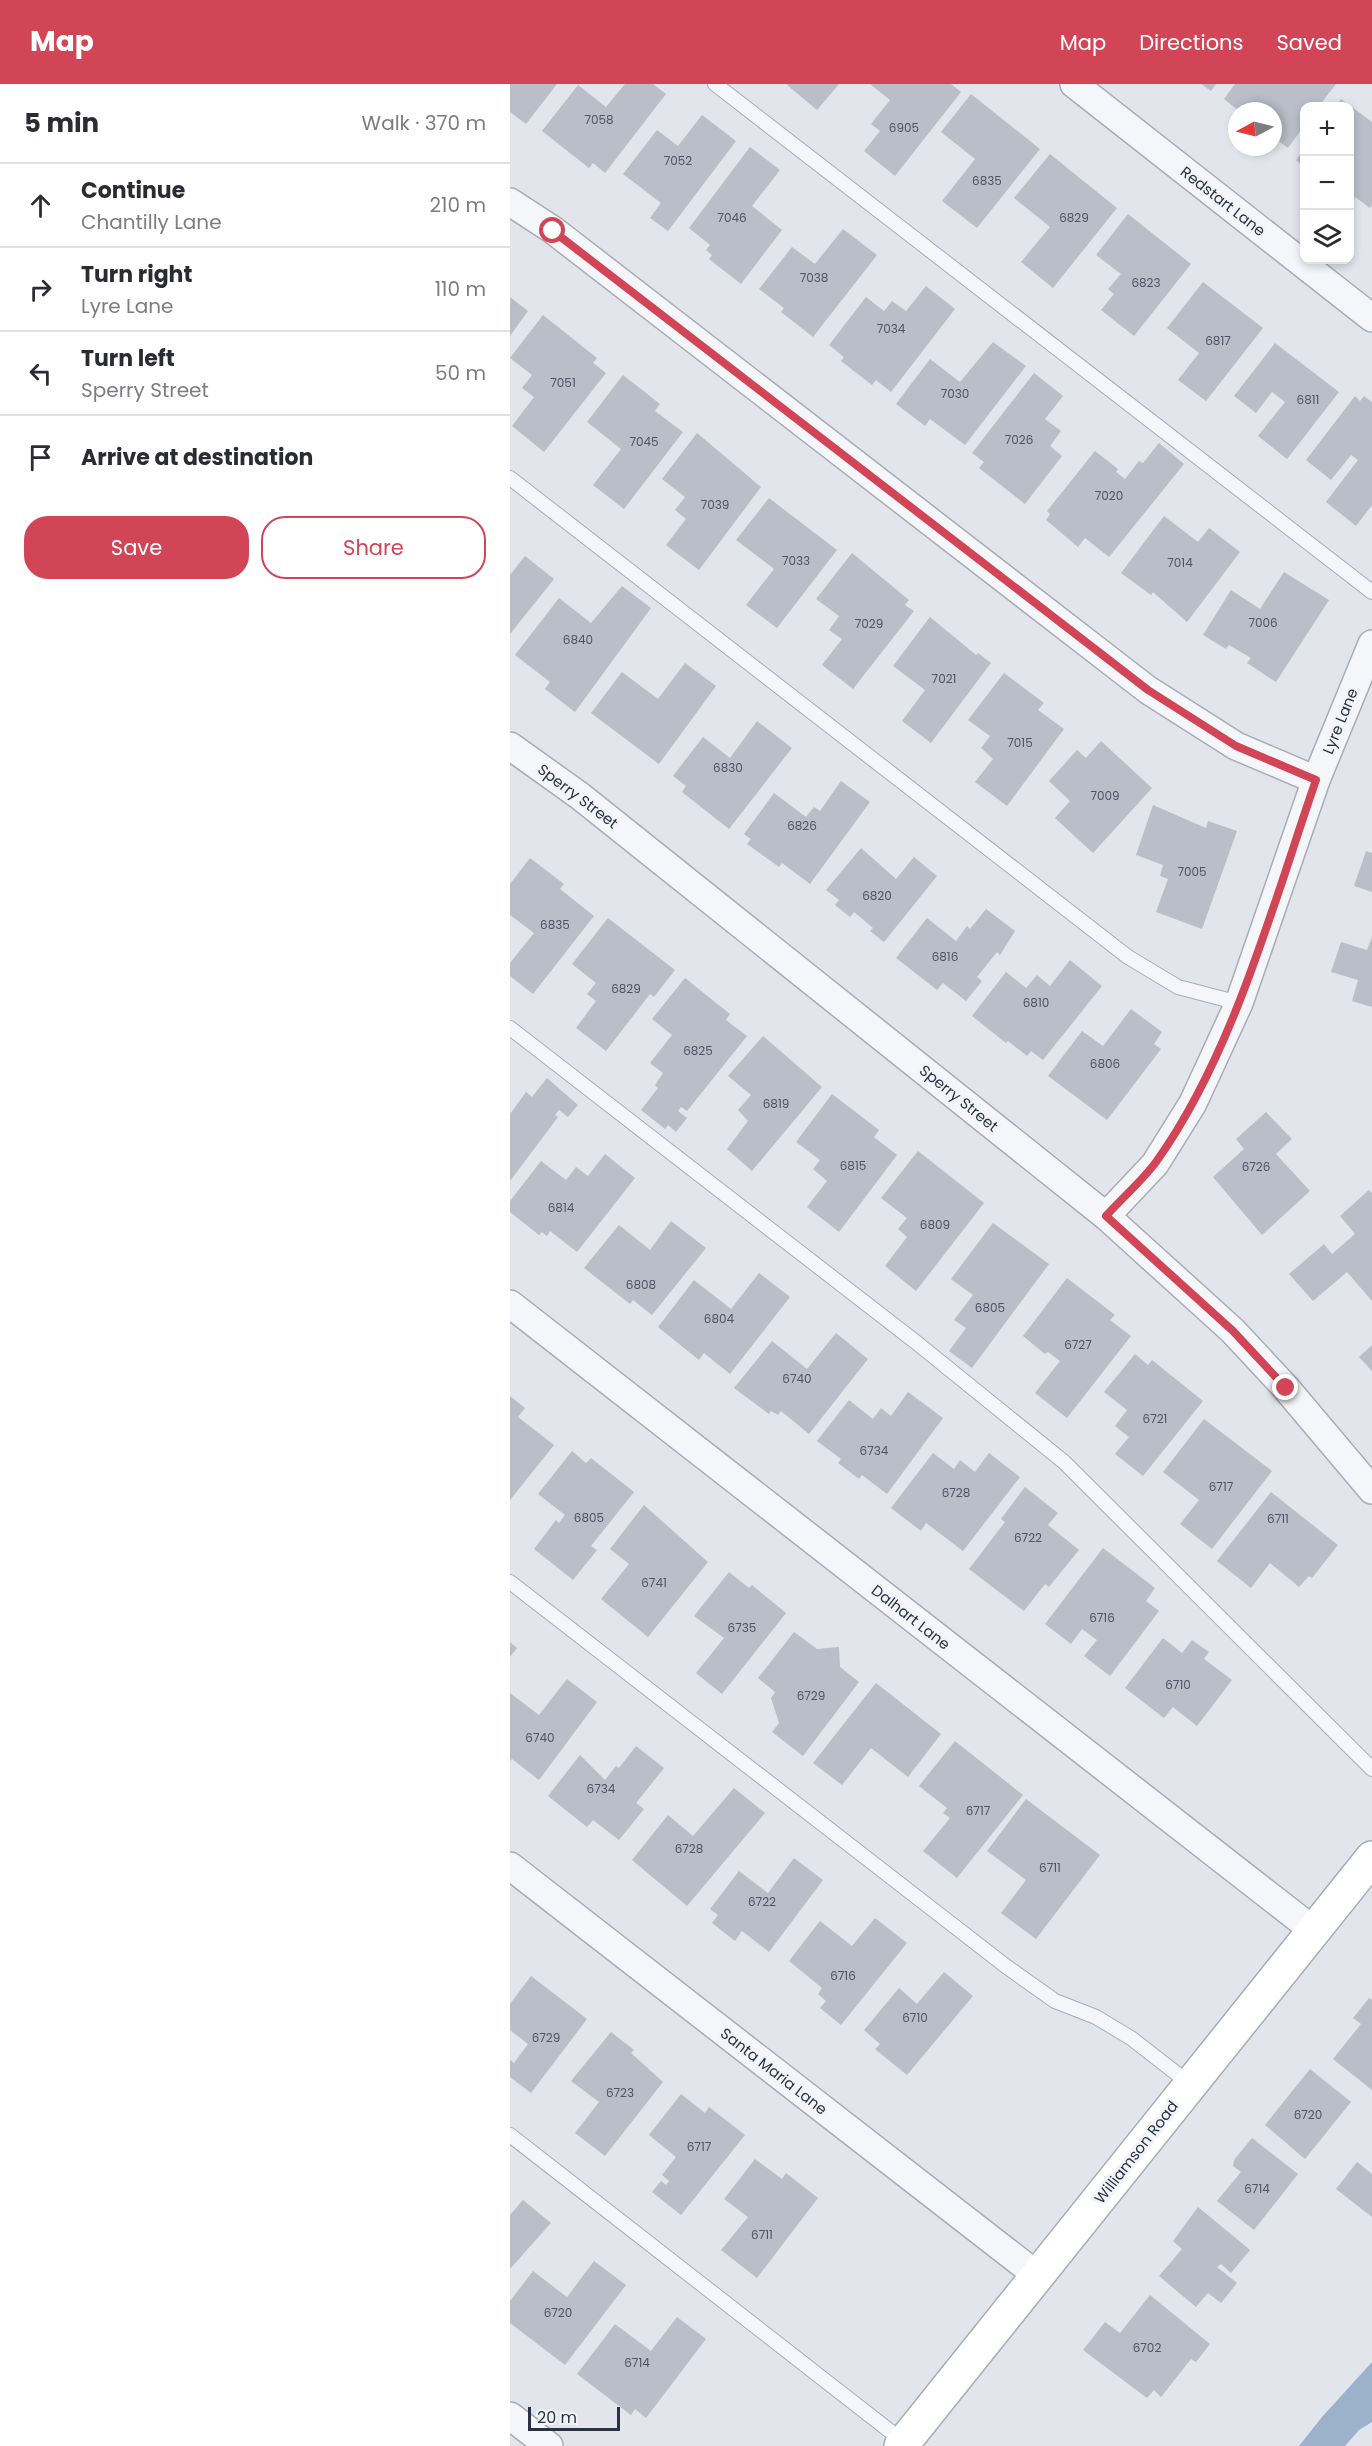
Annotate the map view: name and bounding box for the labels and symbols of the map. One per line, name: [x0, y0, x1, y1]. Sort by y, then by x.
north arrow: [1228, 102, 1282, 156]
house number: 7058: [584, 111, 614, 128]
house number: 6905: [889, 119, 919, 136]
house number: 7052: [664, 152, 692, 169]
street label: Redstart Lane: [1176, 161, 1270, 241]
house number: 6835: [972, 172, 1002, 189]
house number: 7046: [717, 209, 747, 226]
house number: 6829: [1059, 209, 1089, 226]
route start: [539, 217, 565, 243]
house number: 7038: [800, 269, 828, 286]
house number: 6823: [1131, 274, 1161, 291]
house number: 7034: [877, 320, 906, 337]
house number: 6817: [1205, 332, 1231, 349]
house number: 7051: [550, 374, 576, 391]
house number: 7030: [941, 385, 969, 402]
house number: 6811: [1297, 391, 1319, 408]
house number: 7026: [1005, 431, 1033, 448]
house number: 7045: [629, 433, 659, 450]
house number: 7020: [1095, 487, 1123, 504]
house number: 7039: [701, 496, 729, 513]
house number: 7033: [782, 552, 810, 569]
house number: 7014: [1167, 554, 1193, 571]
house number: 7006: [1248, 614, 1278, 631]
house number: 7029: [855, 615, 883, 632]
house number: 6840: [563, 631, 593, 648]
house number: 7021: [932, 670, 956, 687]
street label: Lyre Lane: [1317, 685, 1363, 757]
house number: 7015: [1007, 734, 1033, 751]
street label: Sperry Street: [533, 759, 623, 833]
house number: 6830: [713, 759, 743, 776]
house number: 7009: [1090, 787, 1120, 804]
house number: 6826: [787, 817, 817, 834]
house number: 7005: [1177, 863, 1207, 880]
house number: 6820: [862, 887, 892, 904]
house number: 6835: [540, 916, 570, 933]
house number: 6816: [932, 948, 958, 965]
house number: 6829: [611, 980, 641, 997]
house number: 6810: [1023, 994, 1049, 1011]
house number: 6825: [683, 1042, 713, 1059]
house number: 6806: [1090, 1055, 1120, 1072]
street label: Sperry Street: [915, 1060, 1003, 1136]
house number: 6819: [763, 1095, 789, 1112]
house number: 6815: [840, 1157, 866, 1174]
house number: 6726: [1242, 1158, 1270, 1175]
house number: 6814: [548, 1199, 575, 1216]
house number: 6809: [920, 1216, 950, 1233]
house number: 6808: [626, 1276, 656, 1293]
house number: 6805: [975, 1299, 1005, 1316]
house number: 6804: [704, 1310, 735, 1327]
house number: 6727: [1064, 1336, 1092, 1353]
house number: 6740: [782, 1370, 812, 1387]
route end: [1272, 1374, 1298, 1400]
house number: 6721: [1143, 1410, 1167, 1427]
house number: 6734: [860, 1442, 889, 1459]
house number: 6717: [1209, 1478, 1234, 1495]
house number: 6728: [942, 1484, 970, 1501]
house number: 6805: [574, 1509, 604, 1526]
house number: 6711: [1267, 1510, 1289, 1527]
house number: 6722: [1014, 1529, 1042, 1546]
house number: 6741: [641, 1574, 667, 1591]
street label: Dalhart Lane: [867, 1580, 955, 1654]
house number: 6716: [1089, 1609, 1115, 1626]
house number: 6735: [728, 1619, 756, 1636]
house number: 6710: [1165, 1676, 1191, 1693]
house number: 6729: [797, 1687, 825, 1704]
house number: 6740: [525, 1729, 555, 1746]
house number: 6734: [587, 1780, 616, 1797]
house number: 6717: [966, 1802, 991, 1819]
house number: 6728: [675, 1840, 703, 1857]
house number: 6711: [1039, 1859, 1061, 1876]
house number: 6722: [748, 1893, 776, 1910]
house number: 6716: [830, 1967, 856, 1984]
house number: 6710: [902, 2009, 928, 2026]
street label: Santa Maria Lane: [716, 2023, 832, 2119]
house number: 6729: [532, 2029, 560, 2046]
house number: 6723: [606, 2084, 634, 2101]
street label: Williamson Road: [1089, 2096, 1183, 2208]
house number: 6720: [1294, 2106, 1322, 2123]
house number: 6717: [687, 2138, 712, 2155]
house number: 6714: [1244, 2180, 1270, 2197]
house number: 6711: [751, 2226, 773, 2243]
house number: 6720: [544, 2304, 572, 2321]
house number: 6702: [1133, 2339, 1161, 2356]
house number: 6714: [624, 2354, 650, 2371]
scale bar: [528, 2404, 620, 2432]

